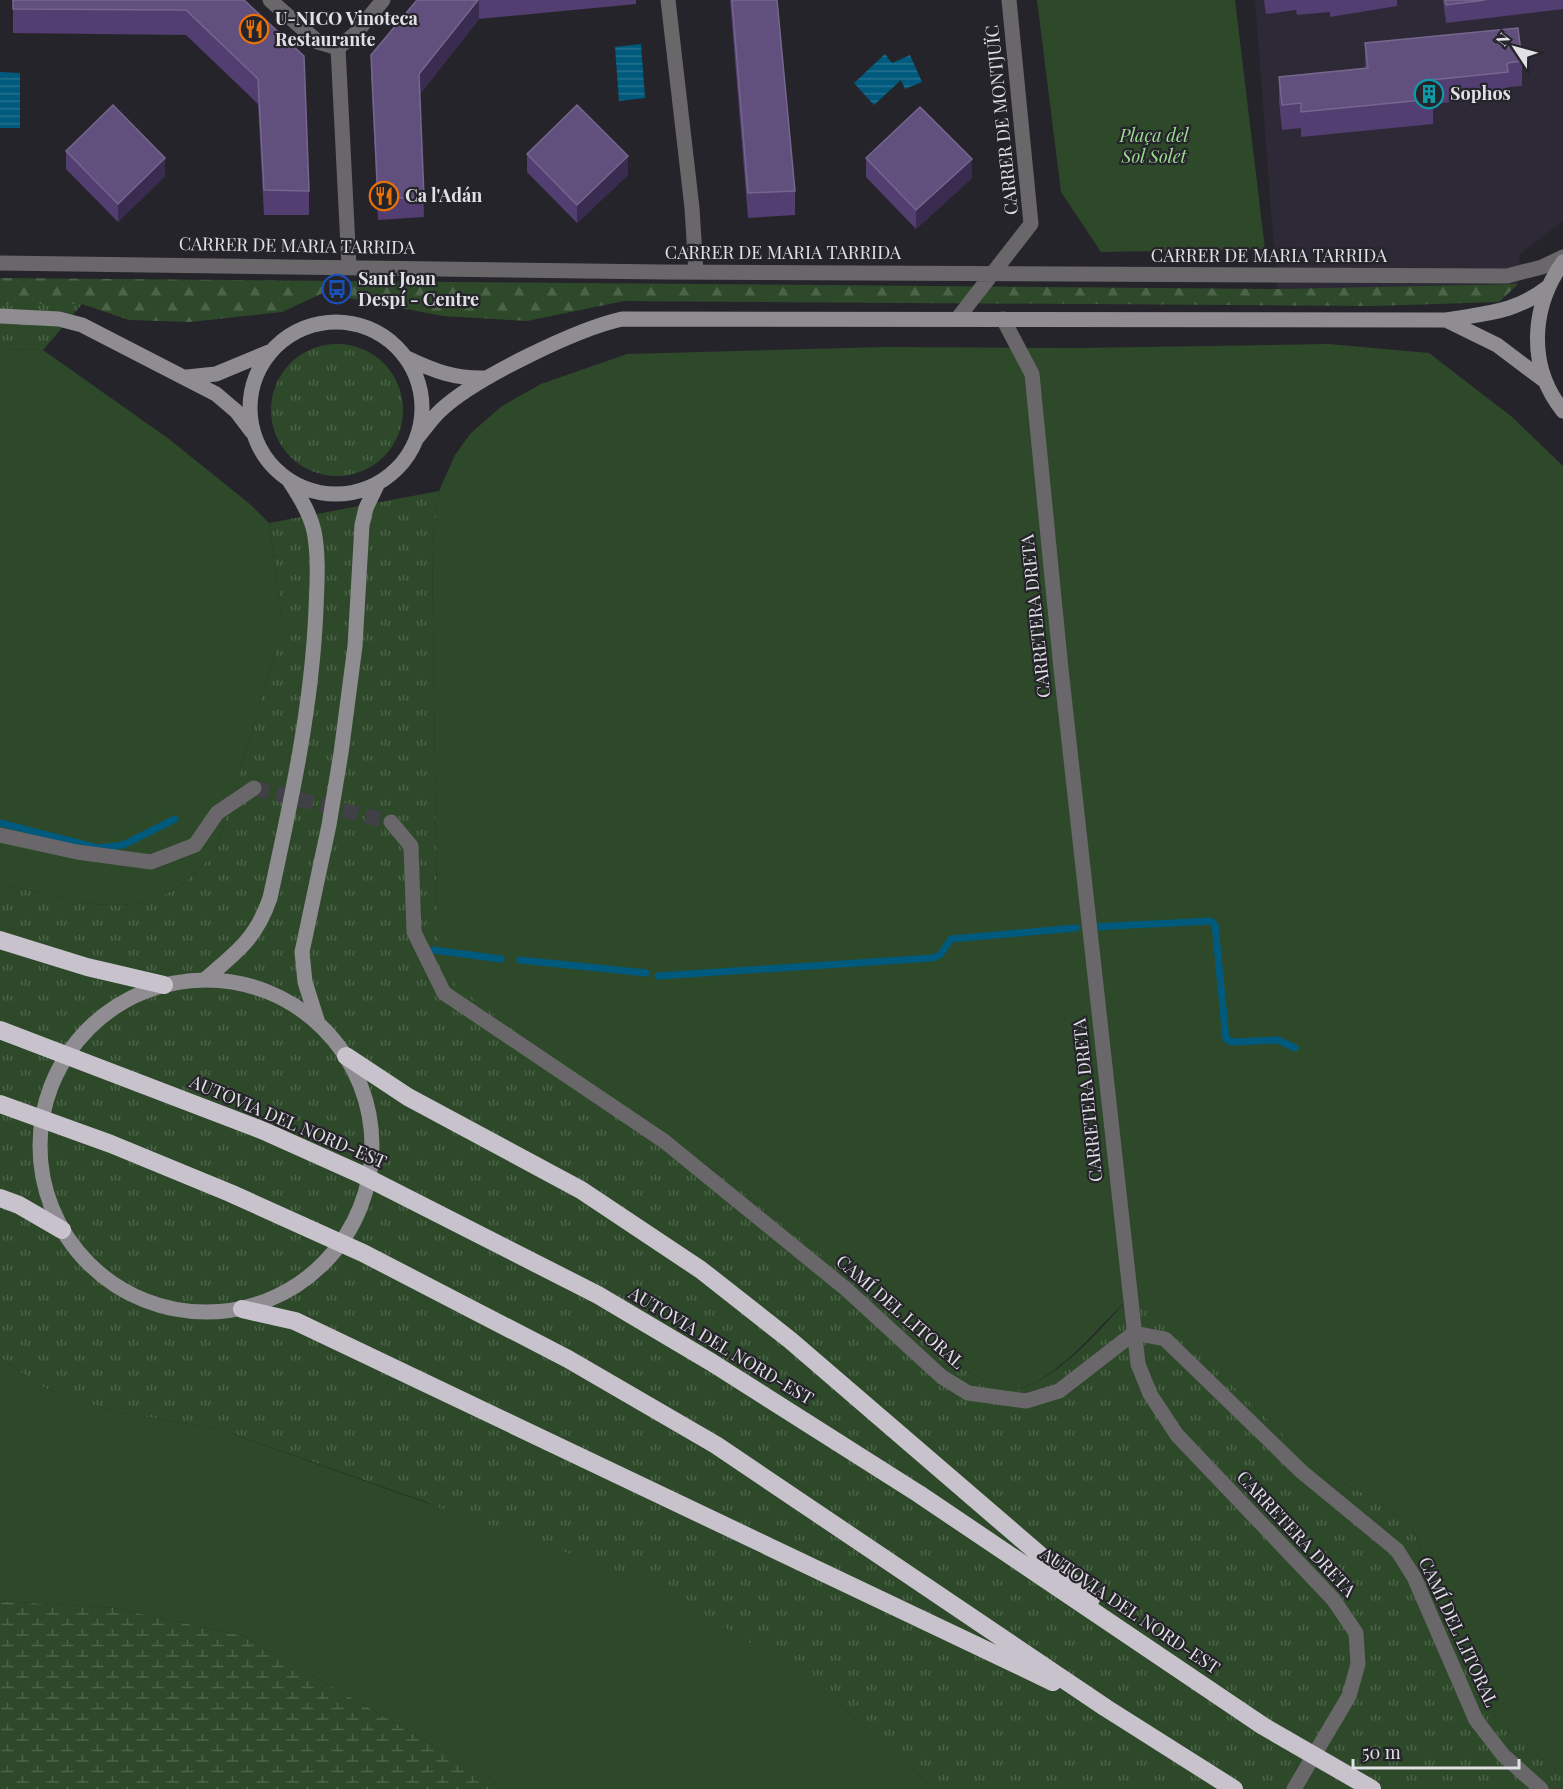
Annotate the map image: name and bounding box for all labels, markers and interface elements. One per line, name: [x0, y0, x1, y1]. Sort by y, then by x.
place label: U-NICO Vinoteca Restaurante: [275, 6, 419, 51]
restaurant icon: U-NICO Vinoteca Restaurante: [238, 13, 270, 45]
north arrow: [1485, 18, 1545, 78]
street label: CARRER DE MONTJUÏC: [979, 24, 1023, 216]
text: N: [1491, 28, 1515, 50]
building icon: Sophos: [1413, 78, 1445, 110]
place label: Sophos: [1450, 81, 1511, 105]
park label: Plaça del Sol Solet: [1118, 123, 1190, 168]
restaurant icon: Ca l'Adán: [368, 180, 400, 212]
place label: Ca l'Adán: [405, 183, 482, 207]
street label: CARRER DE MARIA TARRIDA: [179, 231, 416, 259]
street label: CARRER DE MARIA TARRIDA: [665, 240, 902, 264]
street label: CARRER DE MARIA TARRIDA: [1151, 243, 1388, 267]
place label: Sant Joan Despí - Centre: [358, 266, 479, 311]
bus stop icon: Sant Joan Despí - Centre: [321, 273, 353, 305]
street label: CARRETERA DRETA: [1014, 532, 1056, 699]
street label: CARRETERA DRETA: [1066, 1016, 1108, 1183]
street label: AUTOVIA DEL NORD-EST: [186, 1068, 390, 1173]
street label: CAMÍ DEL LITORAL: [831, 1249, 970, 1374]
street label: AUTOVIA DEL NORD-EST: [624, 1280, 818, 1410]
street label: CARRETERA DRETA: [1232, 1465, 1362, 1602]
street label: AUTOVIA DEL NORD-EST: [1035, 1541, 1225, 1679]
street label: CAMÍ DEL LITORAL: [1414, 1553, 1504, 1711]
scale bar: [1353, 1732, 1520, 1770]
text: 50 m: [1362, 1740, 1401, 1764]

